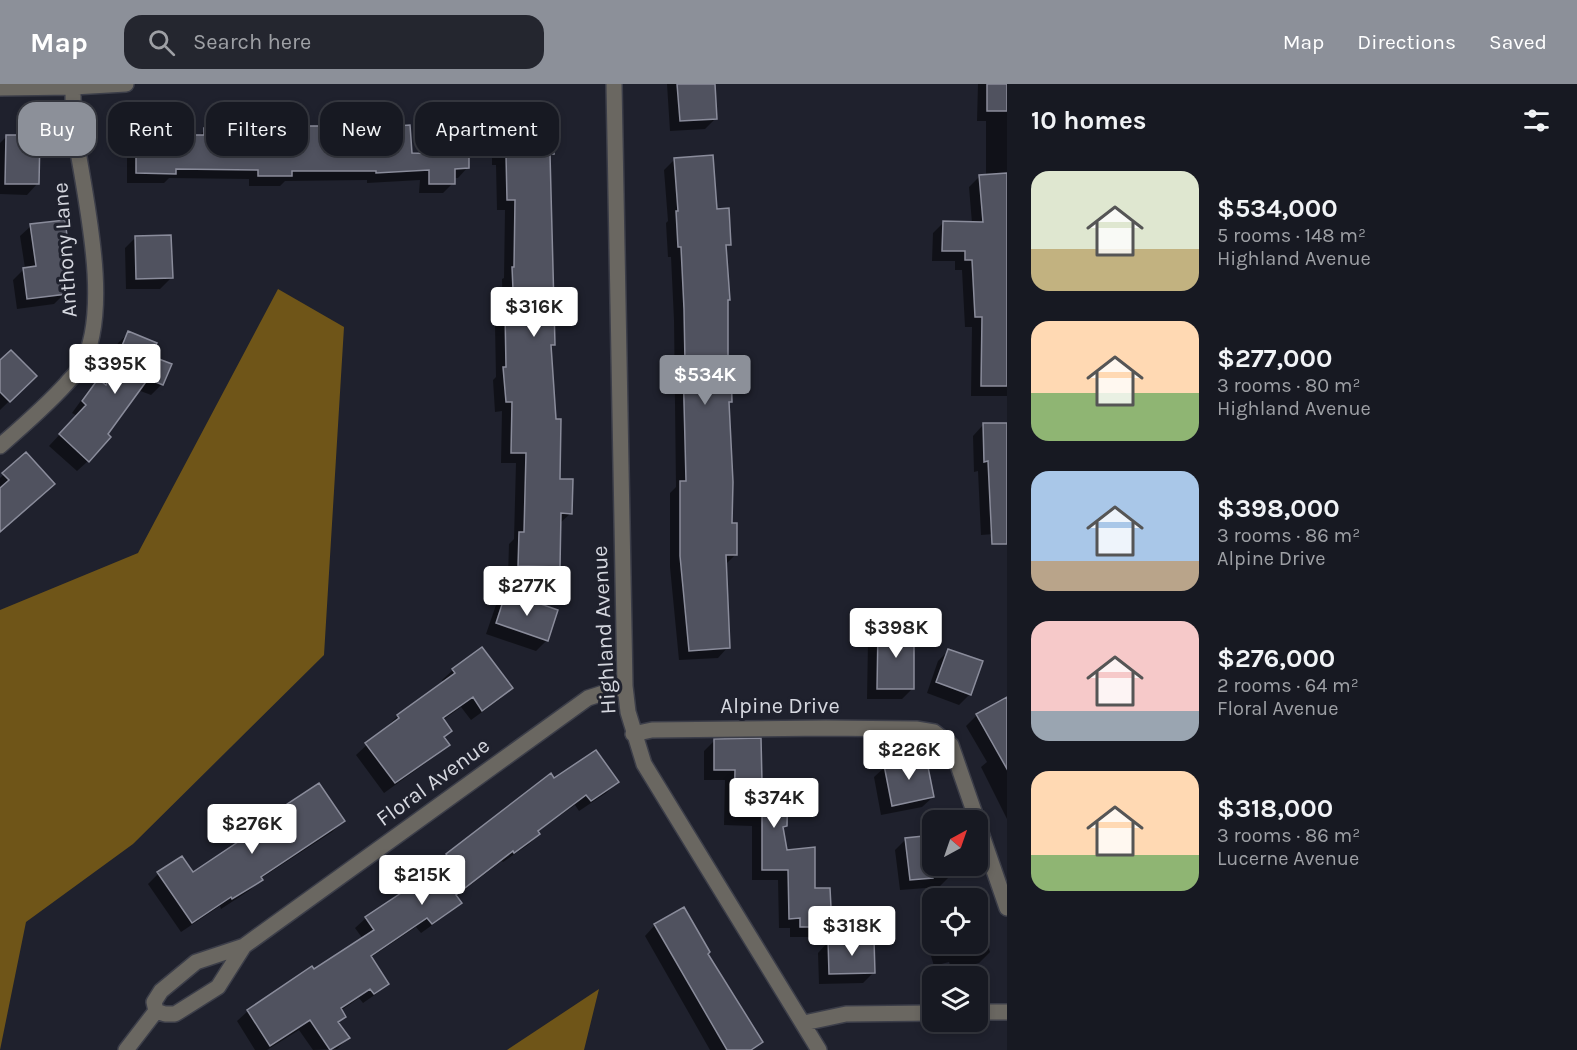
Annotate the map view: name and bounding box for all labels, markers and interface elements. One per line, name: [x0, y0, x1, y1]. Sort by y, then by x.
search box: [124, 15, 544, 69]
text: Map: [30, 26, 88, 59]
icon: search: [145, 26, 178, 59]
text: Search here: [193, 29, 311, 55]
text: Map: [1283, 30, 1324, 54]
text: Directions: [1357, 30, 1456, 54]
text: Saved: [1489, 30, 1547, 54]
chip: Buy: [18, 102, 96, 156]
chip: Rent: [108, 102, 194, 156]
chip: Filters: [206, 102, 308, 156]
chip: New: [320, 102, 403, 156]
chip: Apartment: [415, 102, 559, 156]
icon: filters: [1520, 104, 1553, 137]
text: 10 homes: [1031, 105, 1146, 136]
street label: Anthony Lane: [47, 182, 83, 318]
text: $534,000: [1217, 193, 1338, 224]
icon: home: [1079, 195, 1151, 267]
text: 5 rooms · 148 m²: [1217, 224, 1366, 247]
text: Highland Avenue: [1217, 247, 1371, 270]
pin: $316K: [492, 287, 576, 338]
text: $316K: [505, 295, 563, 318]
text: $277,000: [1217, 343, 1332, 374]
pin: $395K: [73, 344, 157, 395]
icon: home: [1079, 345, 1151, 417]
text: $395K: [83, 352, 147, 375]
pin: $534K: [663, 355, 747, 406]
text: $534K: [674, 363, 736, 386]
text: 3 rooms · 80 m²: [1217, 374, 1361, 397]
text: Highland Avenue: [1217, 397, 1371, 420]
text: $398,000: [1217, 493, 1340, 524]
icon: home: [1079, 495, 1151, 567]
text: 3 rooms · 86 m²: [1217, 524, 1360, 547]
street label: Highland Avenue: [587, 545, 621, 715]
text: Alpine Drive: [1217, 547, 1326, 570]
pin: $277K: [485, 566, 569, 617]
text: $277K: [498, 574, 556, 597]
pin: $398K: [854, 608, 938, 659]
text: $398K: [864, 616, 928, 639]
text: $276,000: [1217, 643, 1335, 674]
icon: home: [1079, 645, 1151, 717]
text: 2 rooms · 64 m²: [1217, 674, 1359, 697]
street label: Alpine Drive: [720, 693, 840, 719]
text: Floral Avenue: [1217, 697, 1338, 720]
pin: $226K: [867, 730, 951, 781]
street label: Floral Avenue: [371, 732, 495, 832]
text: $226K: [877, 738, 941, 761]
pin: $374K: [732, 778, 816, 829]
text: $374K: [743, 786, 805, 809]
text: $318,000: [1217, 793, 1333, 824]
icon: home: [1079, 795, 1151, 867]
pin: $276K: [210, 804, 294, 855]
north arrow: [922, 810, 988, 876]
map controls: [922, 810, 988, 1032]
text: $276K: [221, 812, 283, 835]
text: 3 rooms · 86 m²: [1217, 824, 1360, 847]
text: Lucerne Avenue: [1217, 847, 1359, 870]
pin: $215K: [380, 855, 464, 906]
text: $215K: [393, 863, 451, 886]
button: locate: [922, 888, 988, 954]
pin: $318K: [810, 906, 894, 957]
text: $318K: [822, 914, 882, 937]
button: layers: [922, 966, 988, 1032]

